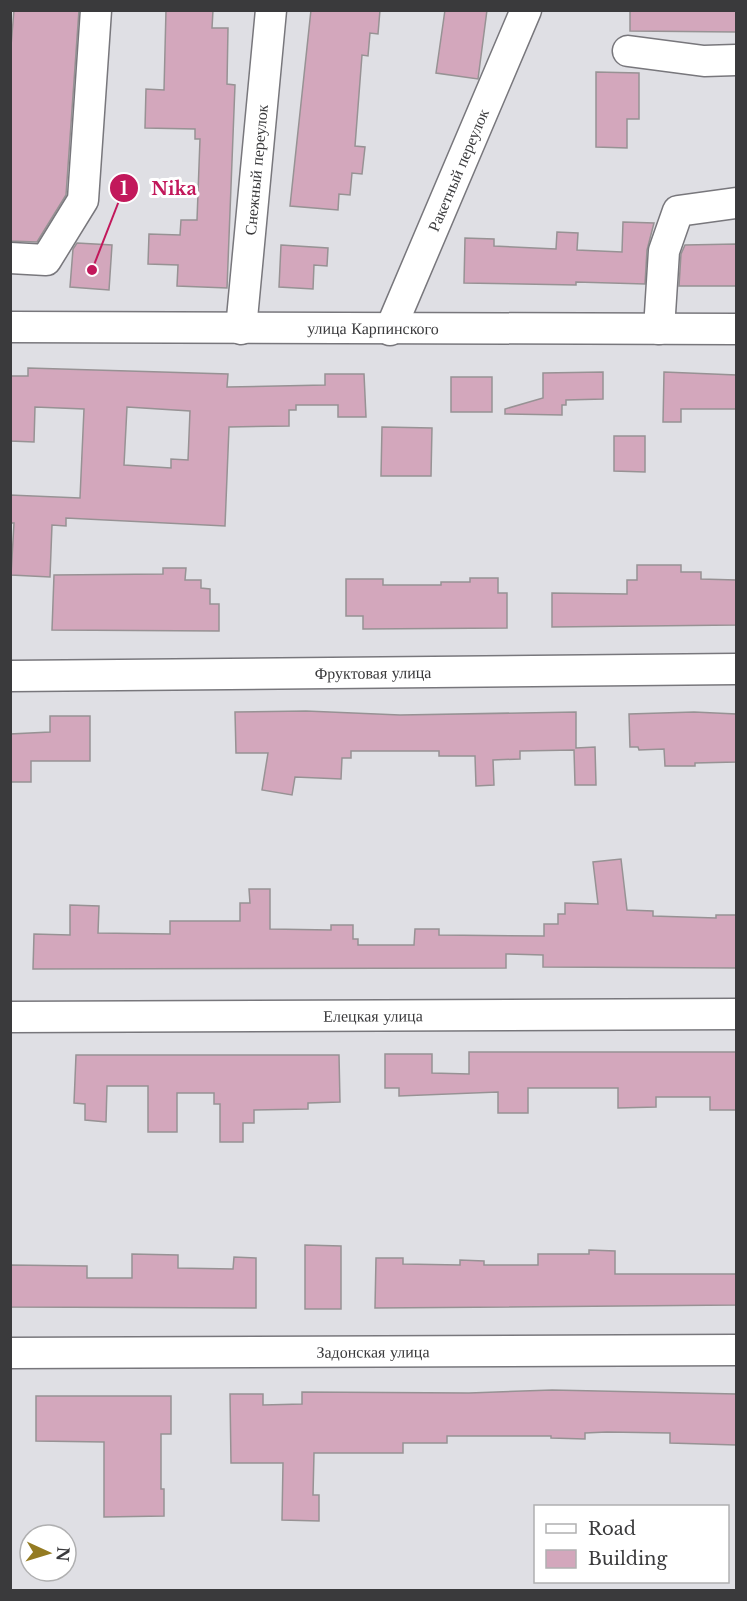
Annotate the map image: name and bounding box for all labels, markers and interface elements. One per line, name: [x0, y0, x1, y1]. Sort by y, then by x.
street label: Снежный переулок: [240, 103, 272, 236]
street label: Ракетный переулок: [423, 105, 493, 234]
callout: Nika: [109, 170, 209, 206]
text: 1: [120, 178, 128, 200]
text: Nika: [151, 178, 197, 200]
street label: улица Карпинского: [307, 318, 439, 338]
street label: Фруктовая улица: [315, 662, 431, 683]
street label: Елецкая улица: [323, 1005, 423, 1026]
street label: Задонская улица: [316, 1341, 430, 1362]
legend: [534, 1505, 729, 1583]
text: Road: [588, 1518, 636, 1540]
north arrow: [18, 1523, 78, 1583]
text: N: [52, 1546, 73, 1562]
text: Building: [588, 1548, 667, 1570]

